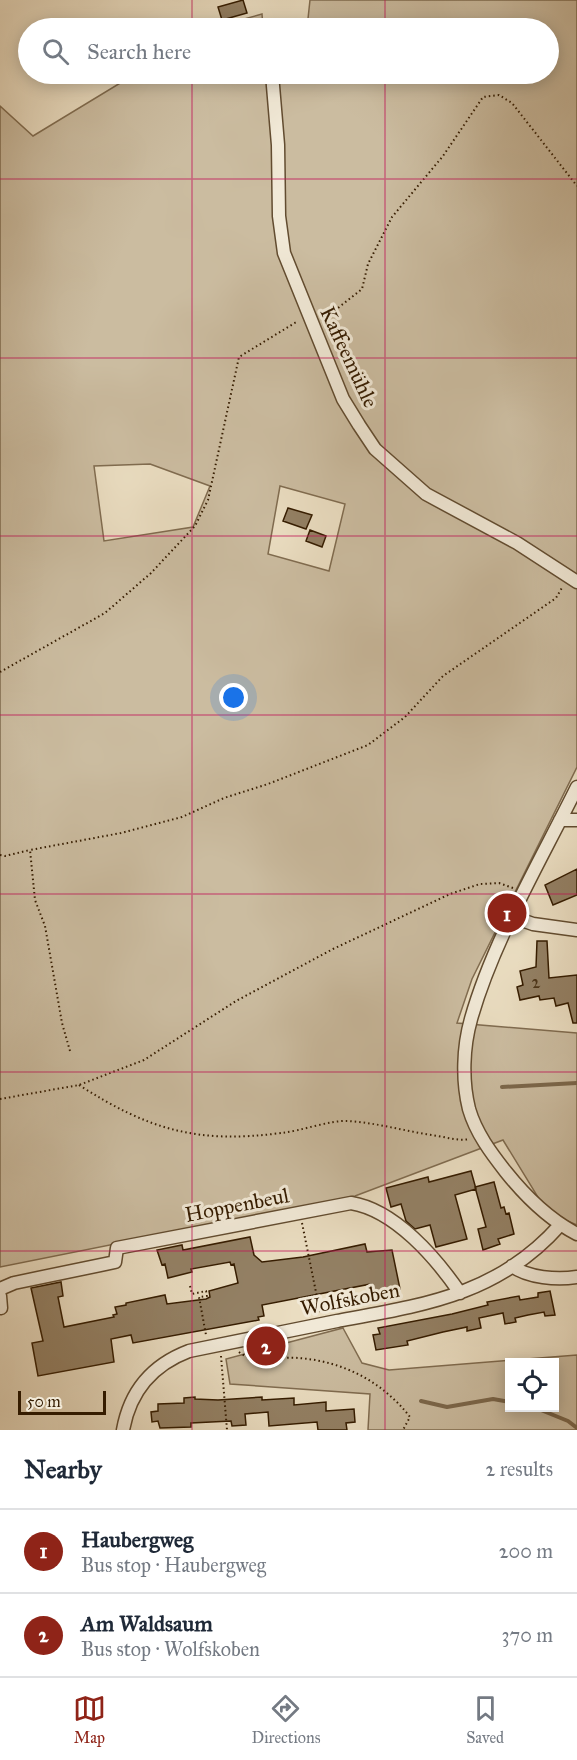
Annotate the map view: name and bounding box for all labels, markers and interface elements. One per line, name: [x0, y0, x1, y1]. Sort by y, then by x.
search box: [18, 18, 559, 84]
icon: search: [39, 35, 72, 68]
text: Search here: [87, 38, 191, 65]
street label: Kaffeemühle: [314, 302, 384, 412]
your location: [219, 683, 248, 712]
pin: 1: [488, 890, 526, 936]
house number: 2: [532, 971, 541, 993]
street label: Hoppenbeul: [183, 1182, 292, 1228]
street label: Wolfskoben: [298, 1277, 402, 1321]
pin: 2: [246, 1324, 286, 1368]
map controls: [505, 1358, 559, 1412]
button: locate: [505, 1358, 559, 1412]
scale bar: [18, 1388, 106, 1416]
text: 50 m: [27, 1392, 61, 1411]
text: Nearby: [24, 1453, 102, 1485]
text: 2 results: [485, 1457, 553, 1481]
text: Haubergweg: [81, 1526, 193, 1553]
text: 1: [40, 1539, 47, 1563]
text: 200 m: [499, 1539, 553, 1563]
text: Bus stop · Haubergweg: [81, 1553, 266, 1577]
text: Am Waldsaum: [81, 1610, 213, 1637]
text: 2: [39, 1623, 48, 1647]
text: 370 m: [502, 1623, 553, 1647]
text: Bus stop · Wolfskoben: [81, 1637, 260, 1661]
tab: Map: [73, 1692, 106, 1747]
tab: Directions: [252, 1692, 320, 1747]
tab: Saved: [466, 1692, 504, 1747]

